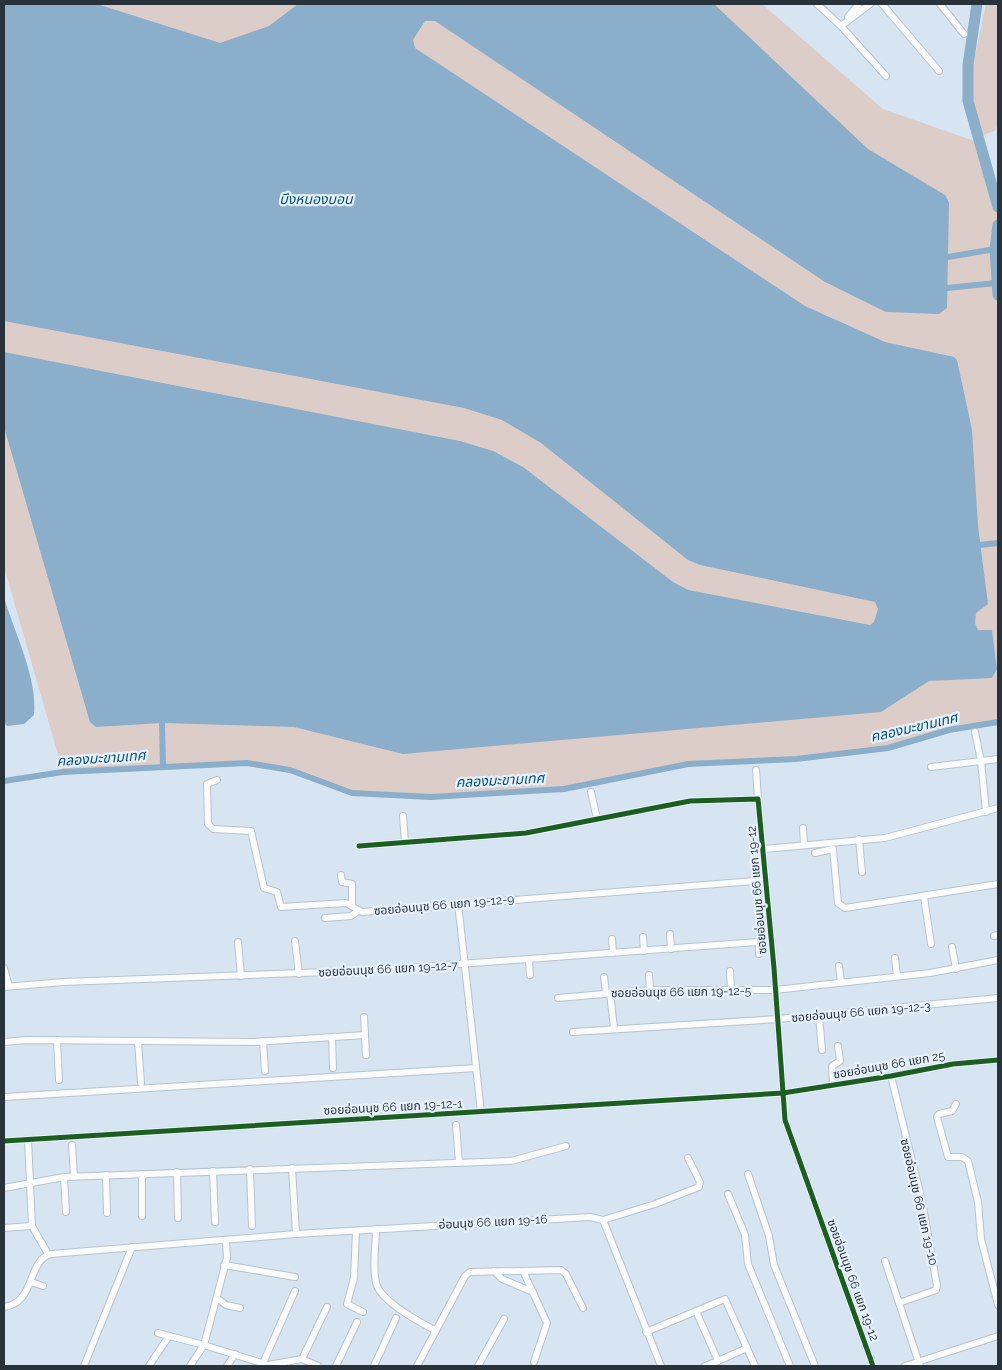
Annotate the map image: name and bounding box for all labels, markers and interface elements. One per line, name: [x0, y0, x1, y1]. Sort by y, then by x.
water label: บึงหนองบอน: [279, 191, 354, 207]
water label: คลองมะขามเทศ: [869, 709, 961, 745]
water label: คลองมะขามเทศ: [56, 747, 148, 769]
water label: คลองมะขามเทศ: [455, 770, 547, 790]
street label: ซอยอ่อนนุช 66 แยก 19-12: [744, 825, 770, 955]
street label: ซอยอ่อนนุช 66 แยก 19-12-9: [373, 892, 515, 918]
street label: ซอยอ่อนนุช 66 แยก 19-12-7: [318, 958, 459, 980]
street label: ซอยอ่อนนุช 66 แยก 19-12-5: [611, 984, 752, 1000]
street label: ซอยอ่อนนุช 66 แยก 19-12-3: [791, 999, 931, 1025]
street label: ซอยอ่อนนุช 66 แยก 25: [832, 1048, 946, 1082]
street label: ซอยอ่อนนุช 66 แยก 19-12-1: [323, 1096, 463, 1118]
street label: ซอยอ่อนนุช 66 แยก 19-10: [898, 1137, 940, 1267]
street label: อ่อนนุช 66 แยก 19-16: [438, 1212, 548, 1232]
street label: ซอยอ่อนนุช 66 แยก 19-12: [824, 1217, 882, 1343]

